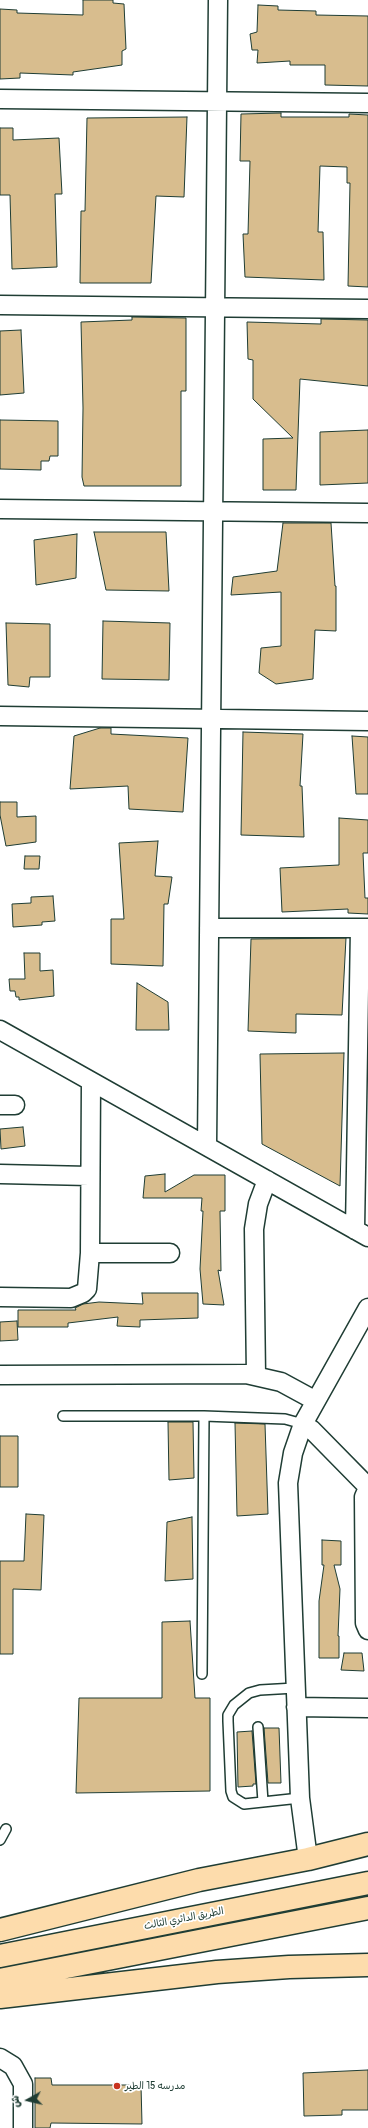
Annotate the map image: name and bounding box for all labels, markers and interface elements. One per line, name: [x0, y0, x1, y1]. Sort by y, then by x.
street label: الطريق الدائري الثالث: [143, 1905, 225, 1933]
north arrow: [8, 2080, 48, 2120]
place label: مدرسه 15 الطير: [125, 2080, 185, 2092]
marker: مدرسه 15 الطير: [112, 2081, 122, 2091]
text: ش: [8, 2095, 23, 2109]

